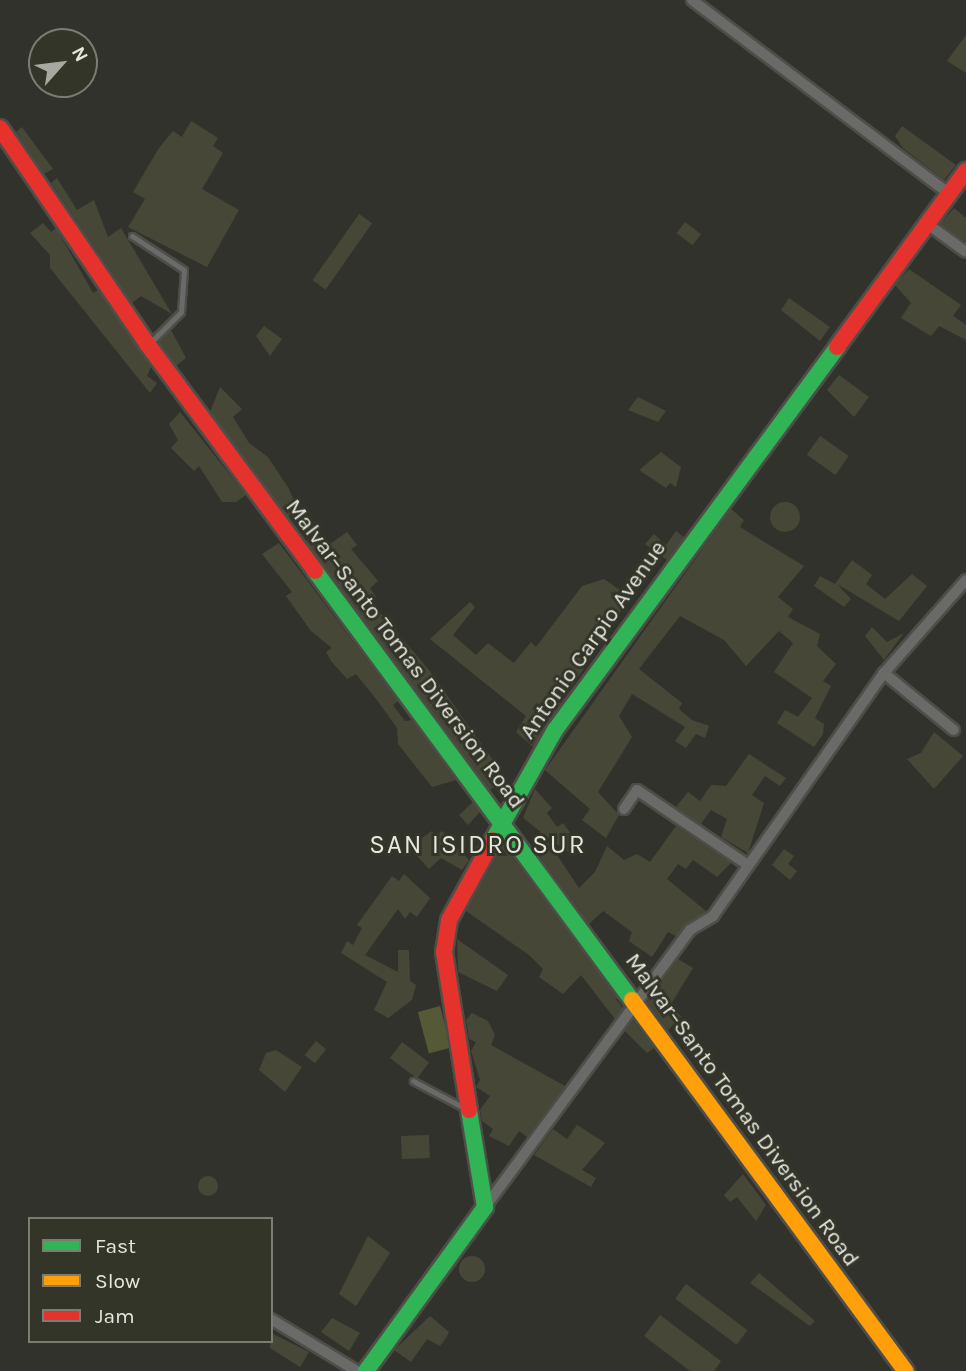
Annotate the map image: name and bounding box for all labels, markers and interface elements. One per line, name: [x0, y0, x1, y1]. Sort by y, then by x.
north arrow: [28, 28, 98, 98]
text: N: [67, 43, 93, 65]
street label: Malvar–Santo Tomas Diversion Road: [279, 494, 531, 814]
street label: Antonio Carpio Avenue: [514, 535, 672, 745]
district label: SAN ISIDRO SUR: [371, 829, 585, 861]
street label: Malvar–Santo Tomas Diversion Road: [619, 948, 865, 1272]
legend: [28, 1217, 273, 1343]
text: Fast: [95, 1234, 136, 1258]
text: Slow: [95, 1269, 140, 1293]
text: Jam: [95, 1304, 135, 1328]

